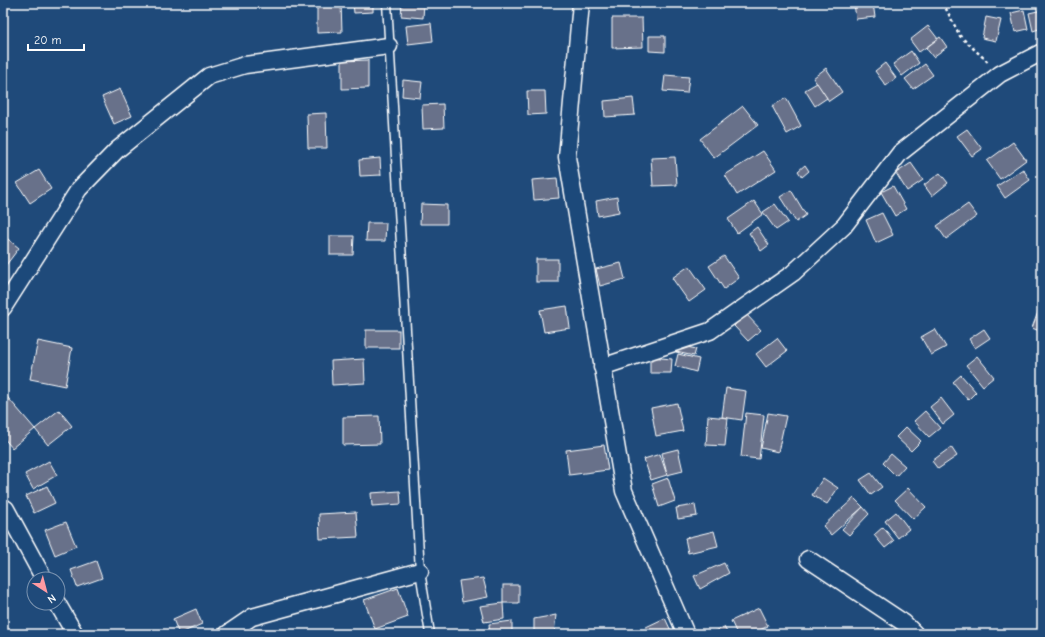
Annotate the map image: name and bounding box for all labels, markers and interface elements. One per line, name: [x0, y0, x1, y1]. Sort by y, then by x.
scale bar: [28, 26, 84, 52]
text: 20 m: [34, 33, 62, 47]
north arrow: [26, 571, 66, 611]
text: N: [45, 591, 58, 606]

